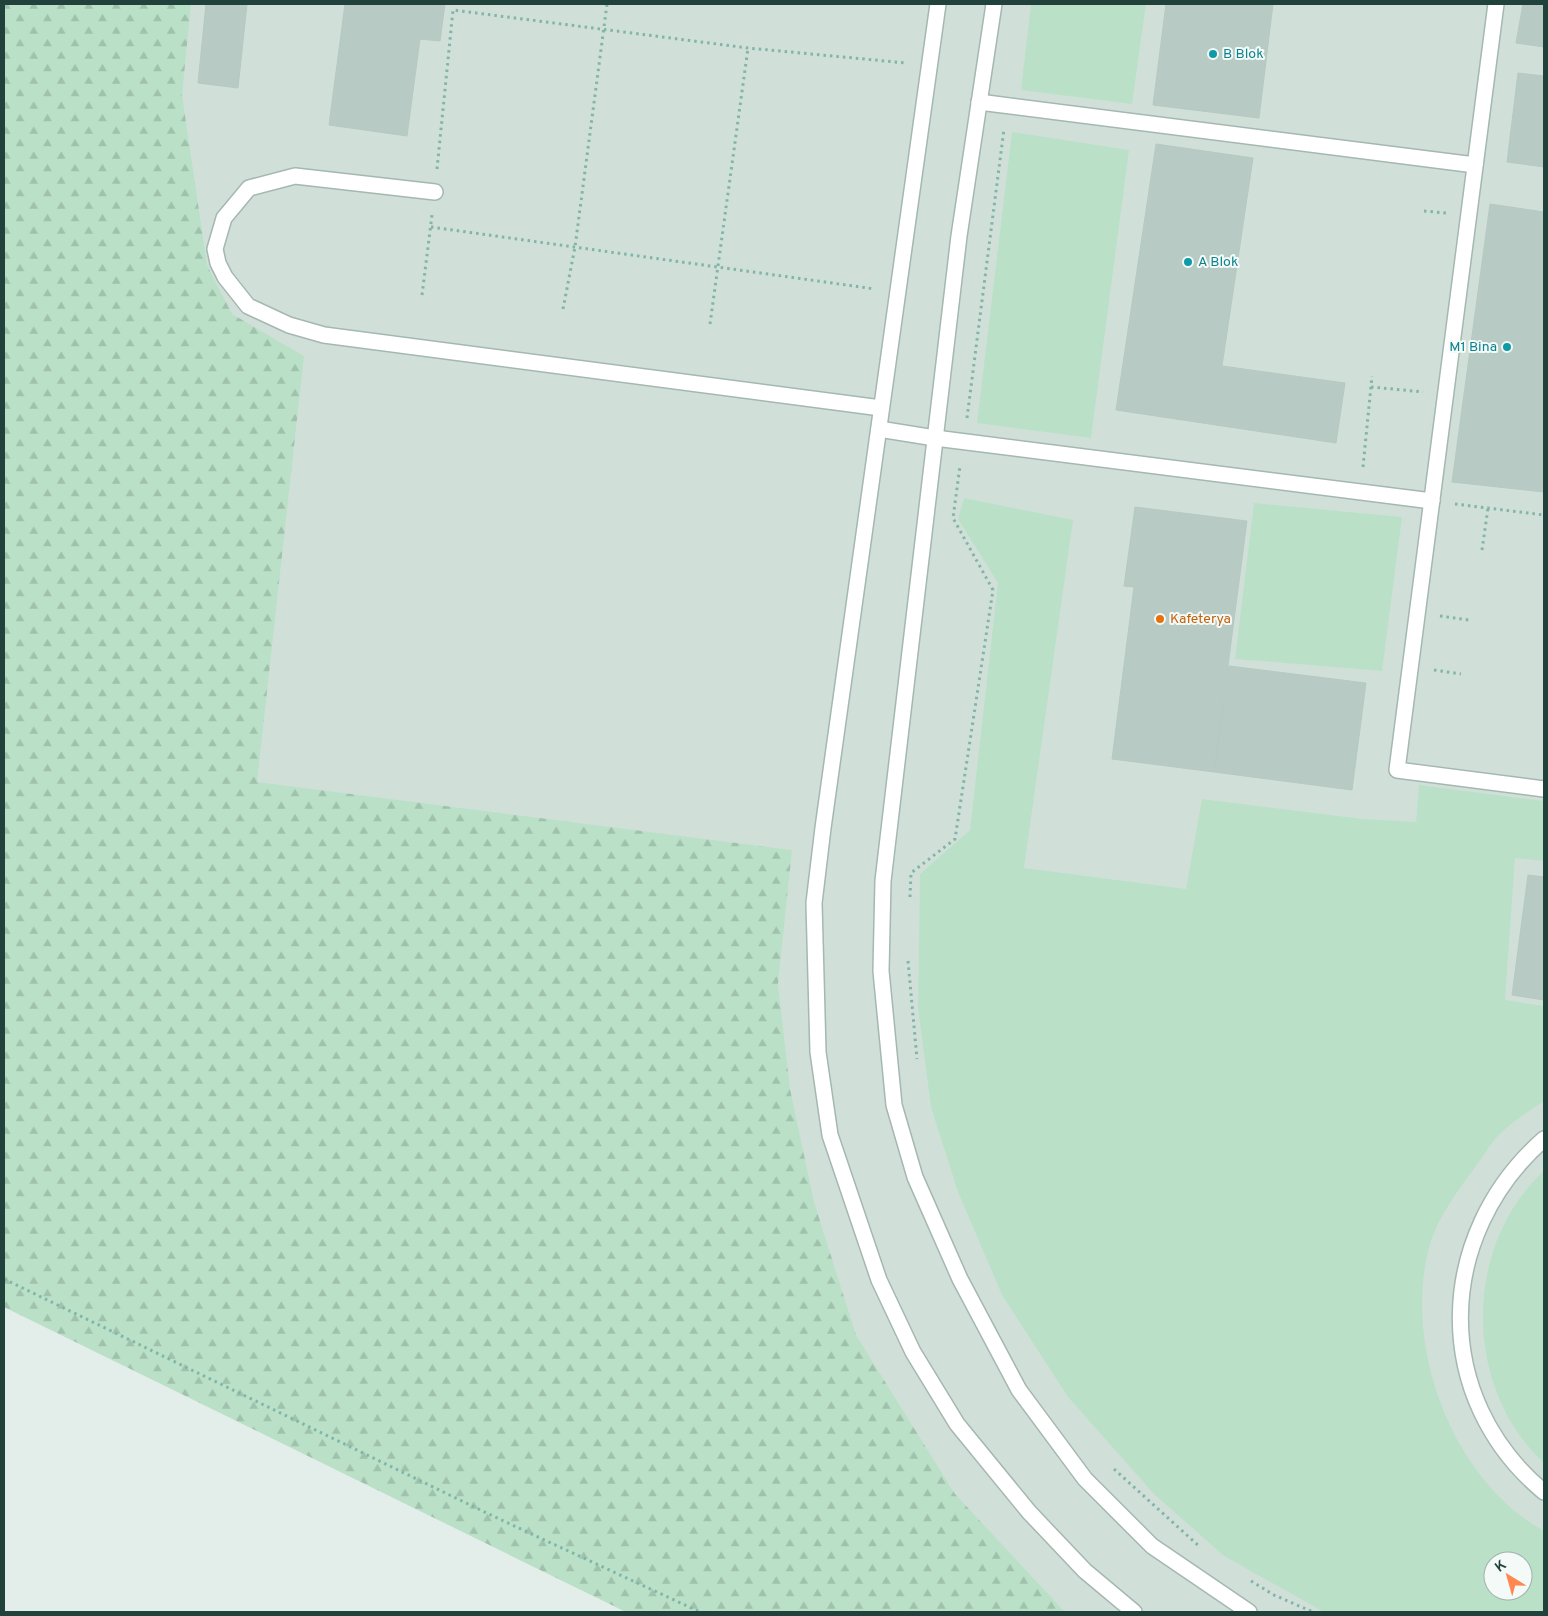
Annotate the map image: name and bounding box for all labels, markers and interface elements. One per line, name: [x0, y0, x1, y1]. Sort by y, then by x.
place label: B Blok: [1223, 46, 1264, 63]
marker: B Blok: [1207, 48, 1219, 60]
place label: A Blok: [1198, 254, 1238, 271]
marker: A Blok: [1182, 256, 1194, 268]
place label: M1 Bina: [1449, 339, 1497, 356]
marker: M1 Bina: [1501, 341, 1513, 353]
place label: Kafeterya: [1170, 611, 1231, 628]
marker: Kafeterya: [1154, 613, 1166, 625]
north arrow: [1483, 1551, 1533, 1601]
text: K: [1492, 1557, 1510, 1577]

